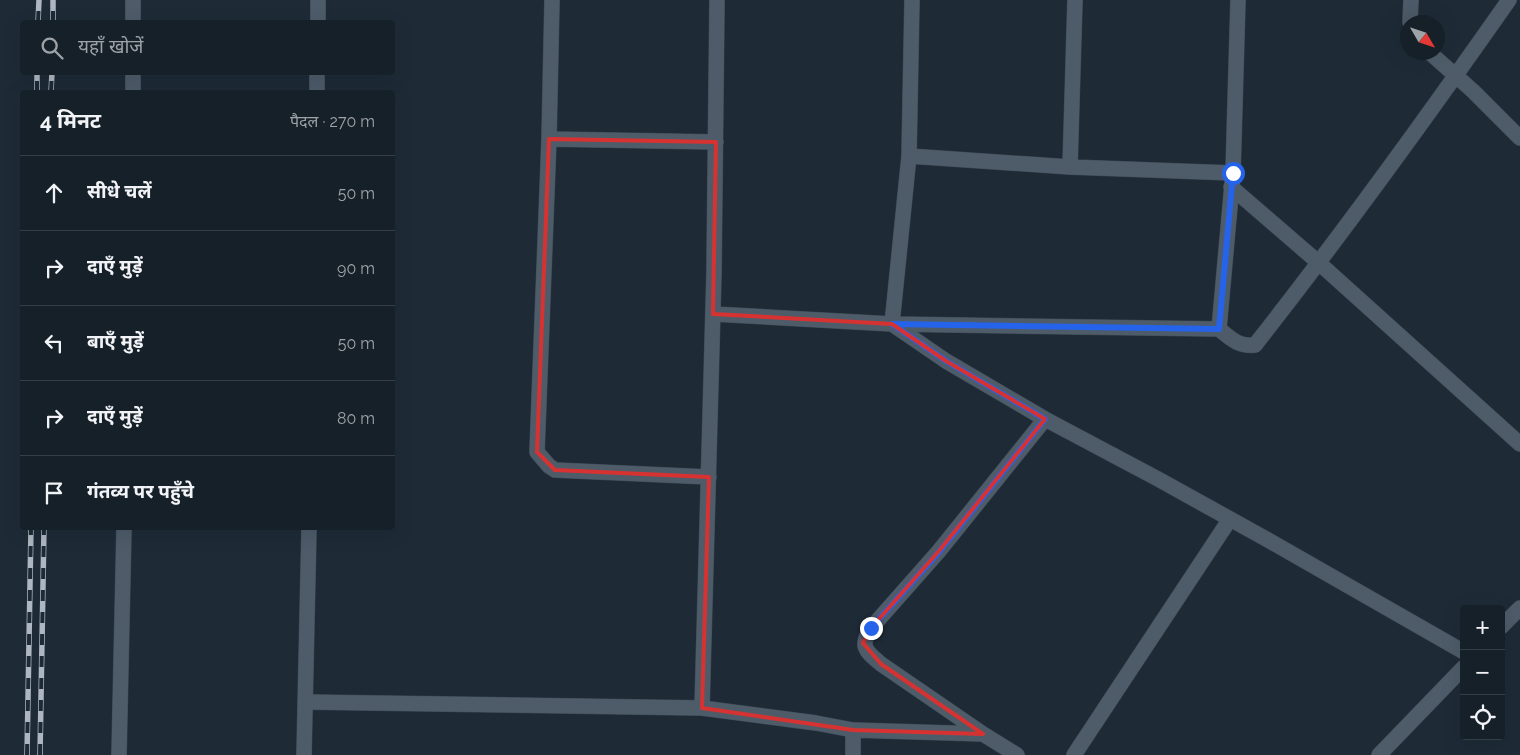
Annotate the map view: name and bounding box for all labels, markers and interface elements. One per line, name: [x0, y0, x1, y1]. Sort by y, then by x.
north arrow: [1400, 15, 1445, 60]
search box: [20, 20, 395, 75]
icon: search: [38, 34, 66, 62]
text: यहाँ खोजें: [78, 35, 143, 57]
text: 4 मिनट: [40, 108, 101, 133]
text: पैदल · 270 m: [290, 112, 375, 131]
route start: [1222, 162, 1245, 185]
icon: ahead: [40, 179, 68, 207]
text: सीधे चलें: [87, 180, 151, 202]
text: 50 m: [338, 184, 375, 203]
icon: right: [40, 254, 68, 282]
text: दाएँ मुड़ें: [87, 255, 143, 277]
text: 90 m: [337, 259, 375, 278]
icon: left: [40, 329, 68, 357]
text: बाएँ मुड़ें: [87, 330, 144, 352]
text: 50 m: [338, 334, 375, 353]
icon: right: [40, 404, 68, 432]
text: दाएँ मुड़ें: [87, 405, 143, 427]
text: 80 m: [337, 409, 375, 428]
icon: arrive: [40, 479, 68, 507]
text: गंतव्य पर पहुँचे: [87, 480, 194, 502]
map controls: [1460, 605, 1505, 740]
button: +: [1460, 605, 1505, 650]
route end: [860, 617, 883, 640]
button: −: [1460, 650, 1505, 695]
button: locate: [1460, 695, 1505, 740]

